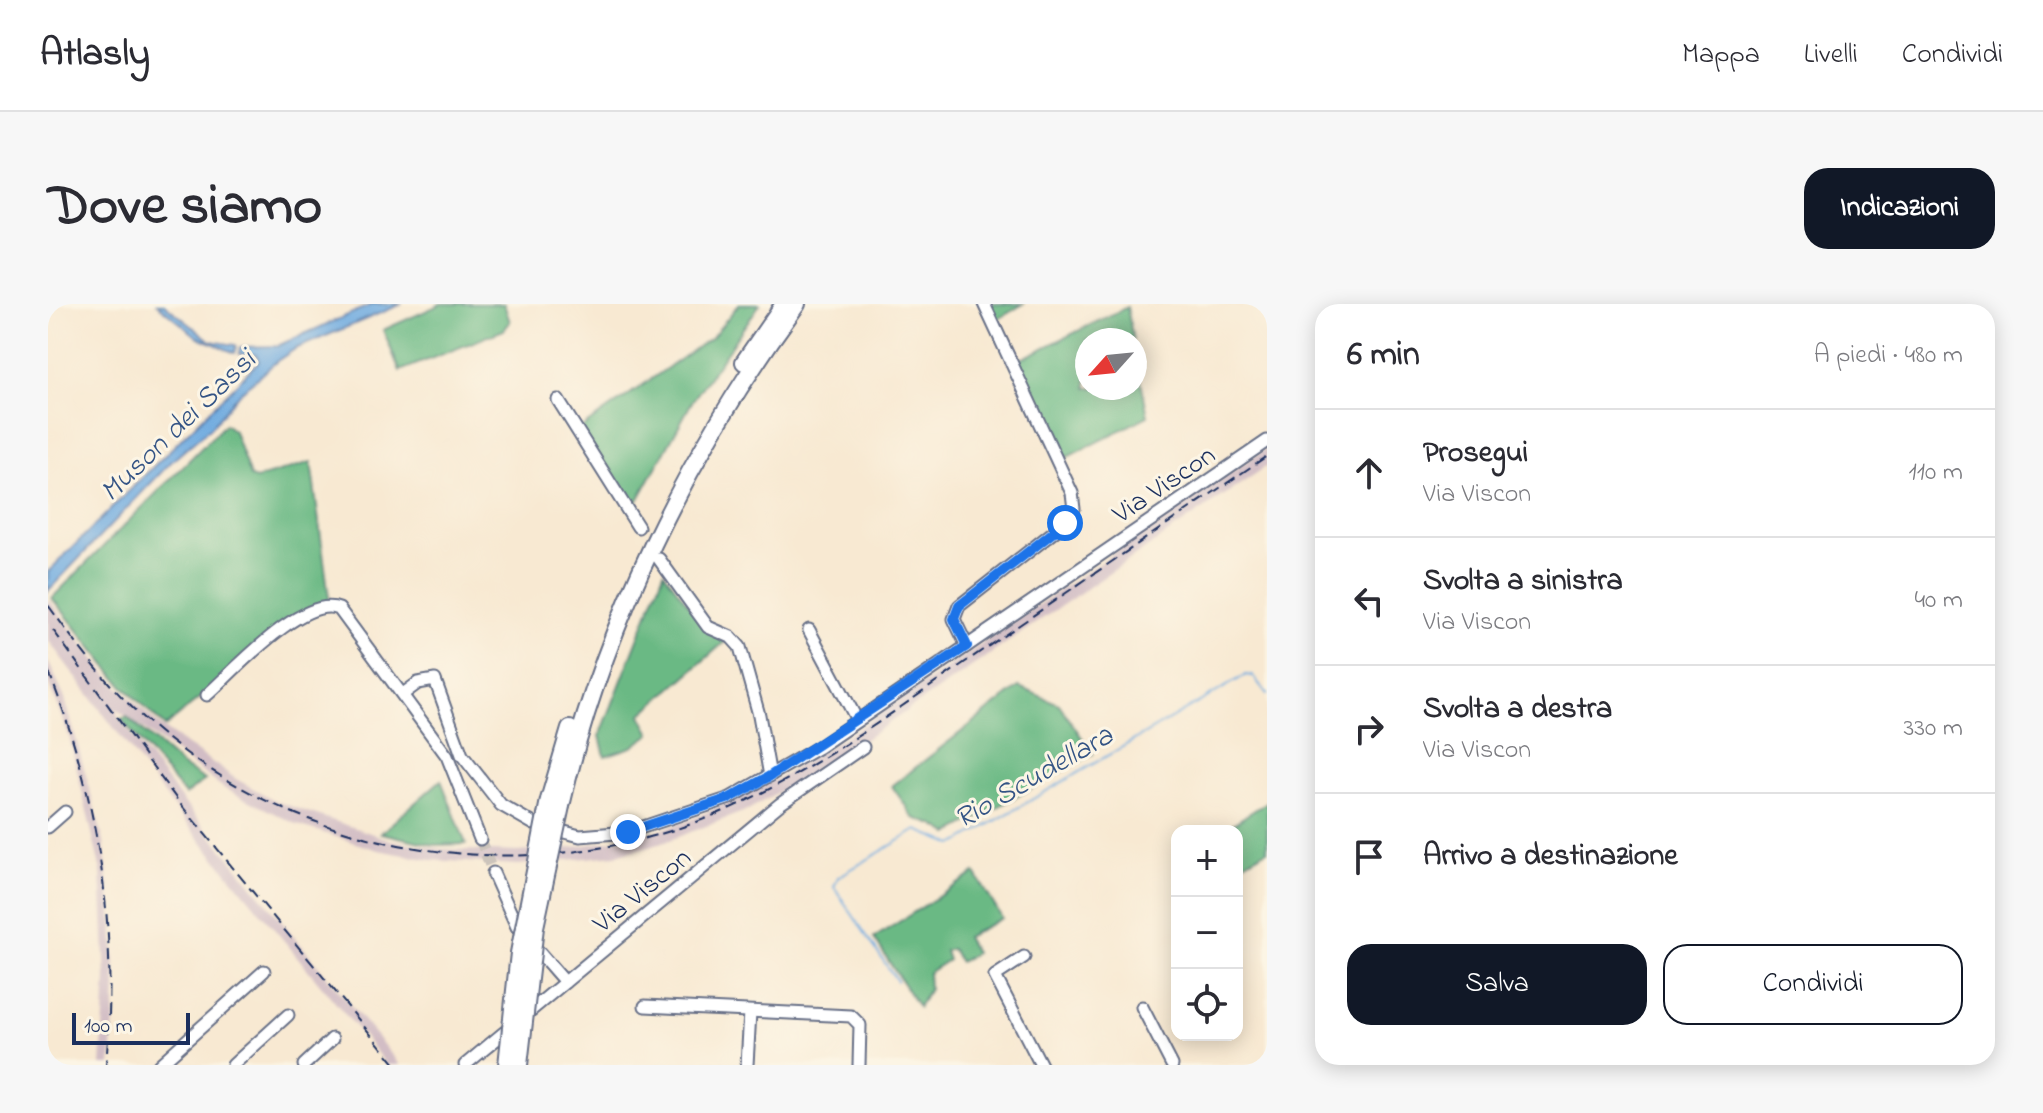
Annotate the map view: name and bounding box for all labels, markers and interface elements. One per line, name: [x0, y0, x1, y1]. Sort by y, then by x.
text: Atlasly: [40, 27, 150, 83]
text: Mappa: [1682, 35, 1760, 76]
text: Livelli: [1804, 35, 1858, 76]
text: Condividi: [1902, 35, 2003, 76]
text: Dove siamo: [48, 168, 322, 249]
button: Indicazioni: [1804, 168, 1995, 249]
north arrow: [1075, 328, 1147, 400]
text: 6 min: [1347, 331, 1420, 381]
text: A piedi · 480 m: [1814, 337, 1963, 375]
water label: Muson dei Sassi: [91, 339, 269, 514]
text: Prosegui: [1423, 432, 1528, 476]
street label: Via Viscon: [1104, 436, 1225, 536]
icon: ahead: [1347, 451, 1391, 495]
text: 110 m: [1909, 454, 1963, 492]
text: Via Viscon: [1423, 476, 1531, 514]
route start: [1047, 505, 1083, 541]
text: Svolta a sinistra: [1423, 560, 1623, 604]
icon: left: [1347, 579, 1391, 623]
text: 40 m: [1914, 582, 1963, 620]
text: Via Viscon: [1423, 604, 1531, 642]
text: Svolta a destra: [1423, 688, 1612, 732]
icon: right: [1347, 707, 1391, 751]
text: 330 m: [1904, 710, 1963, 748]
water label: Rio Scudellara: [947, 715, 1123, 842]
text: Via Viscon: [1423, 732, 1531, 770]
route end: [610, 814, 646, 850]
map controls: [1171, 825, 1243, 1041]
button: +: [1171, 825, 1243, 897]
icon: arrive: [1347, 835, 1391, 879]
text: Arrivo a destinazione: [1423, 835, 1678, 879]
street label: Via Viscon: [584, 839, 701, 945]
button: −: [1171, 897, 1243, 969]
button: Salva: [1347, 944, 1647, 1025]
button: Condividi: [1663, 944, 1963, 1025]
button: locate: [1171, 969, 1243, 1041]
scale bar: [72, 1009, 190, 1045]
text: 100 m: [84, 1011, 133, 1043]

